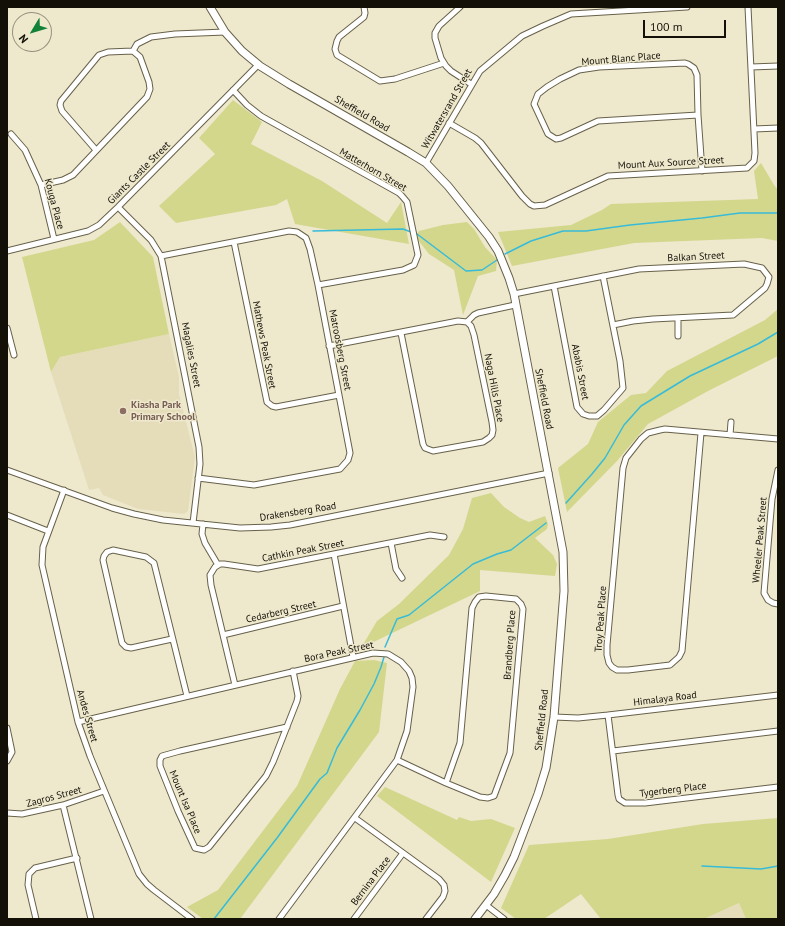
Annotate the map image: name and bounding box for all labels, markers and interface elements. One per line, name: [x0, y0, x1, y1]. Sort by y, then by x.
north arrow: [12, 12, 52, 52]
scale bar: [645, 12, 728, 38]
text: 100 m: [650, 19, 683, 34]
text: N: [16, 32, 31, 46]
street label: Mount Blanc Place: [581, 50, 661, 68]
street label: Witwatersrand Street: [419, 67, 475, 151]
street label: Sheffield Road: [332, 93, 392, 135]
street label: Giants Castle Street: [105, 139, 173, 207]
street label: Matterhorn Street: [337, 146, 409, 194]
street label: Mount Aux Source Street: [618, 154, 724, 172]
street label: Kouga Place: [41, 177, 67, 231]
street label: Balkan Street: [667, 250, 725, 264]
street label: Mathews Peak Street: [250, 300, 278, 390]
street label: Matroosberg Street: [326, 309, 354, 391]
street label: Magalies Street: [179, 321, 203, 389]
street label: Ababis Street: [569, 343, 591, 401]
street label: Naga Hills Place: [481, 353, 507, 423]
street label: Sheffield Road: [532, 368, 556, 430]
place label: Kiasha Park Primary School: [131, 399, 195, 422]
marker: Kiasha Park Primary School: [118, 406, 128, 416]
street label: Wheeler Peak Street: [750, 497, 770, 583]
street label: Drakensberg Road: [259, 500, 337, 524]
street label: Cathkin Peak Street: [261, 537, 345, 565]
street label: Troy Peak Place: [593, 586, 609, 652]
street label: Cedarberg Street: [245, 598, 317, 626]
street label: Brandberg Place: [502, 610, 518, 680]
street label: Bora Peak Street: [303, 639, 375, 665]
street label: Andes Street: [74, 688, 100, 744]
street label: Sheffield Road: [533, 689, 551, 751]
street label: Himalaya Road: [633, 689, 697, 709]
street label: Mount Isa Place: [166, 768, 204, 836]
street label: Tygerberg Place: [639, 780, 707, 800]
street label: Zagros Street: [25, 784, 83, 810]
street label: Bernina Place: [349, 854, 393, 908]

